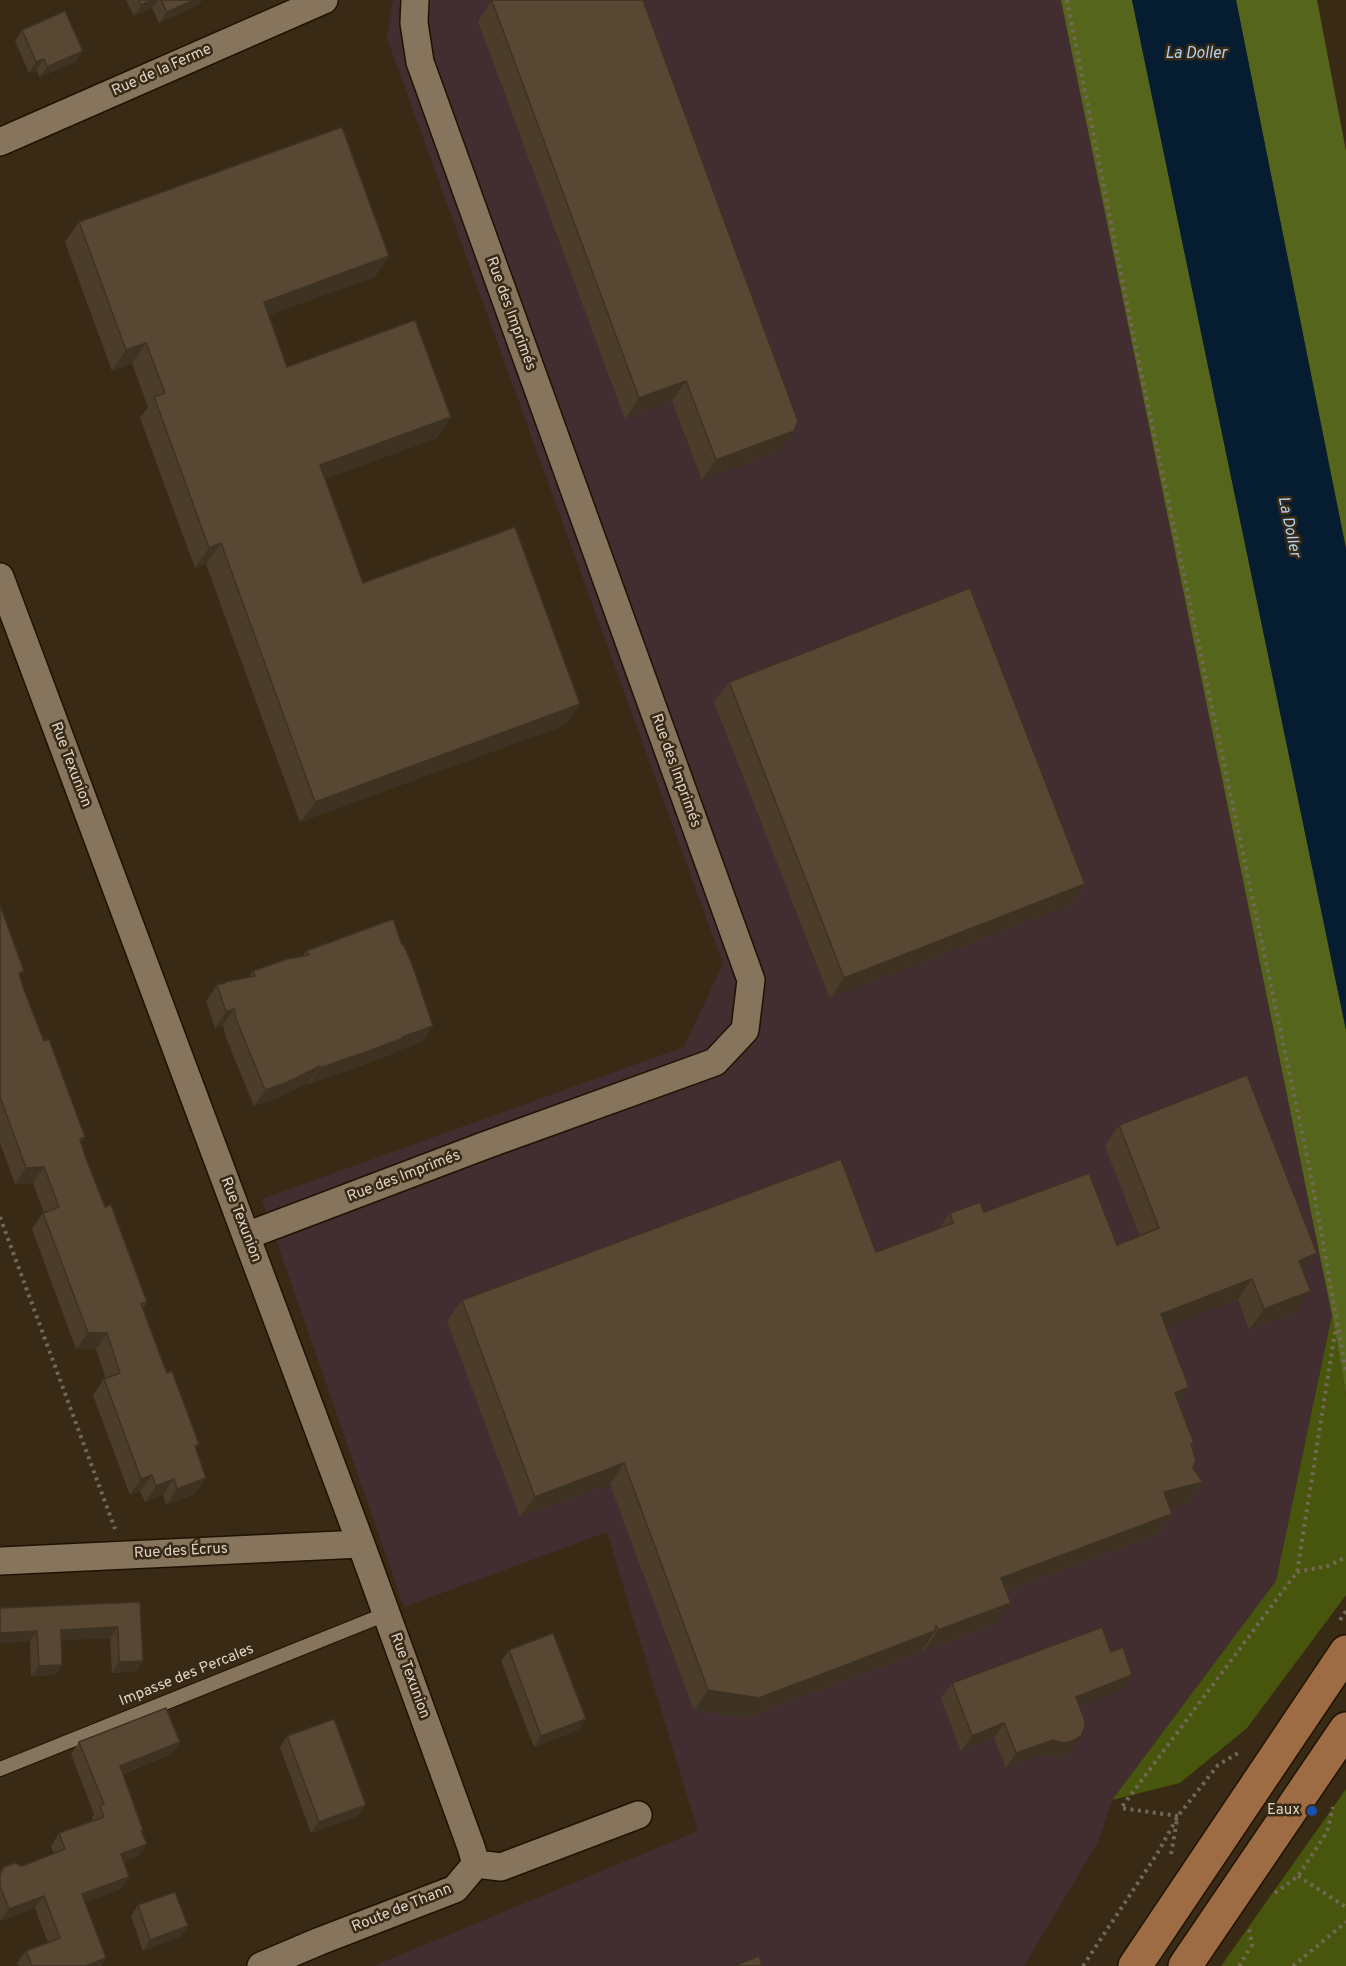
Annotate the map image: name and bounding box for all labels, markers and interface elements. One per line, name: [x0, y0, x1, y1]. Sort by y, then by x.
street label: Rue de la Ferme: [109, 41, 215, 101]
water label: La Doller: [1165, 45, 1227, 65]
street label: Rue des Imprimés: [481, 255, 539, 373]
water label: La Doller: [1272, 495, 1304, 559]
street label: Rue des Imprimés: [646, 712, 704, 830]
street label: Rue Texunion: [46, 720, 94, 810]
street label: Rue des Imprimés: [345, 1147, 463, 1207]
street label: Rue Texunion: [216, 1175, 264, 1265]
street label: Rue des Écrus: [134, 1541, 228, 1563]
street label: Rue Texunion: [385, 1631, 433, 1721]
street label: Impasse des Percales: [117, 1641, 257, 1711]
place label: Eaux: [1267, 1802, 1300, 1820]
marker: Eaux: [1305, 1804, 1319, 1818]
street label: Route de Thann: [349, 1881, 455, 1937]

